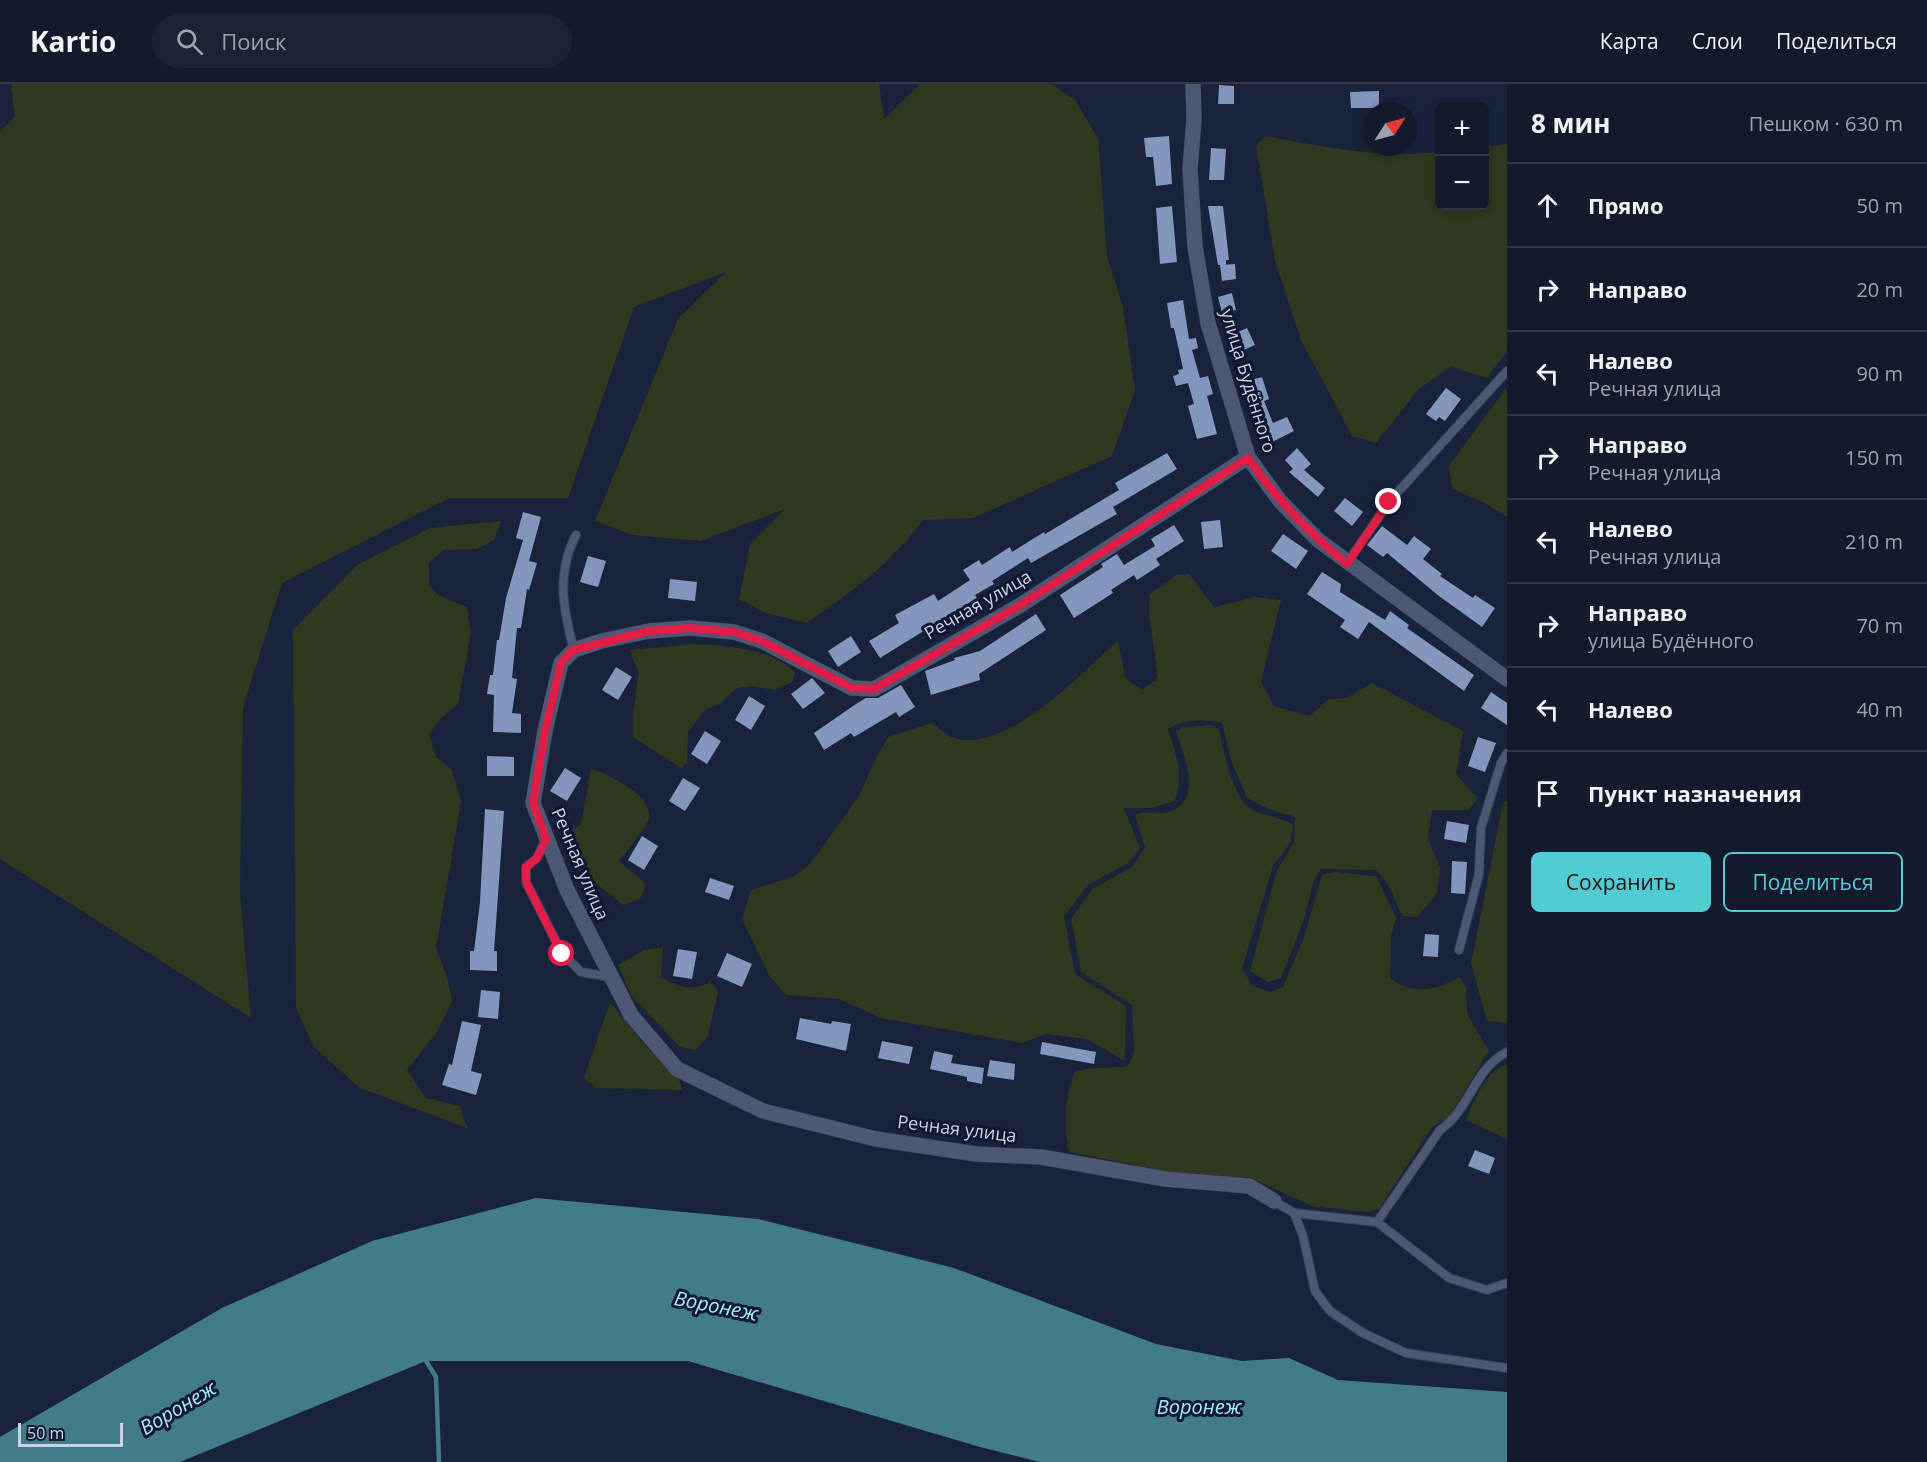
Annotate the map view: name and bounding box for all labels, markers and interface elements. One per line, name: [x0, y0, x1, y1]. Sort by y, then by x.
search box: [152, 14, 572, 68]
text: Kartio: [30, 22, 116, 60]
icon: search: [173, 25, 206, 58]
text: Поиск: [221, 26, 286, 56]
text: Карта: [1600, 27, 1659, 55]
text: Слои: [1692, 27, 1743, 55]
text: Поделиться: [1776, 27, 1897, 55]
north arrow: [1363, 102, 1417, 156]
map controls: [1435, 102, 1489, 210]
button: +: [1435, 102, 1489, 156]
text: 8 мин: [1531, 105, 1611, 141]
text: Пешком · 630 m: [1749, 110, 1903, 137]
button: −: [1435, 156, 1489, 210]
icon: ahead: [1531, 189, 1564, 222]
text: Прямо: [1588, 190, 1664, 220]
text: 50 m: [1856, 192, 1903, 219]
icon: right: [1531, 273, 1564, 306]
text: Направо: [1588, 274, 1687, 304]
text: 20 m: [1856, 276, 1903, 303]
street label: улица Будённого: [1216, 306, 1282, 456]
text: Налево: [1588, 345, 1673, 375]
icon: left: [1531, 357, 1564, 390]
text: 90 m: [1856, 360, 1903, 387]
text: Речная улица: [1588, 375, 1721, 402]
text: Направо: [1588, 429, 1687, 459]
icon: right: [1531, 441, 1564, 474]
text: 150 m: [1845, 444, 1903, 471]
text: Речная улица: [1588, 459, 1721, 486]
route end: [1375, 488, 1401, 514]
text: Налево: [1588, 513, 1673, 543]
icon: left: [1531, 525, 1564, 558]
text: 210 m: [1845, 528, 1903, 555]
text: Речная улица: [1588, 543, 1721, 570]
street label: Речная улица: [920, 564, 1035, 645]
text: Направо: [1588, 597, 1687, 627]
icon: right: [1531, 609, 1564, 642]
text: 70 m: [1856, 612, 1903, 639]
text: улица Будённого: [1588, 627, 1754, 654]
icon: left: [1531, 693, 1564, 726]
text: Налево: [1588, 694, 1673, 724]
text: 40 m: [1856, 696, 1903, 723]
icon: arrive: [1531, 777, 1564, 810]
text: Пункт назначения: [1588, 778, 1802, 808]
street label: Речная улица: [546, 804, 615, 923]
button: Сохранить: [1531, 852, 1711, 912]
button: Поделиться: [1723, 852, 1903, 912]
route start: [548, 940, 574, 966]
street label: Речная улица: [896, 1109, 1018, 1147]
water label: Воронеж: [672, 1284, 762, 1327]
water label: Воронеж: [135, 1373, 222, 1441]
water label: Воронеж: [1157, 1393, 1243, 1420]
scale bar: [18, 1420, 123, 1448]
text: 50 m: [27, 1422, 64, 1444]

